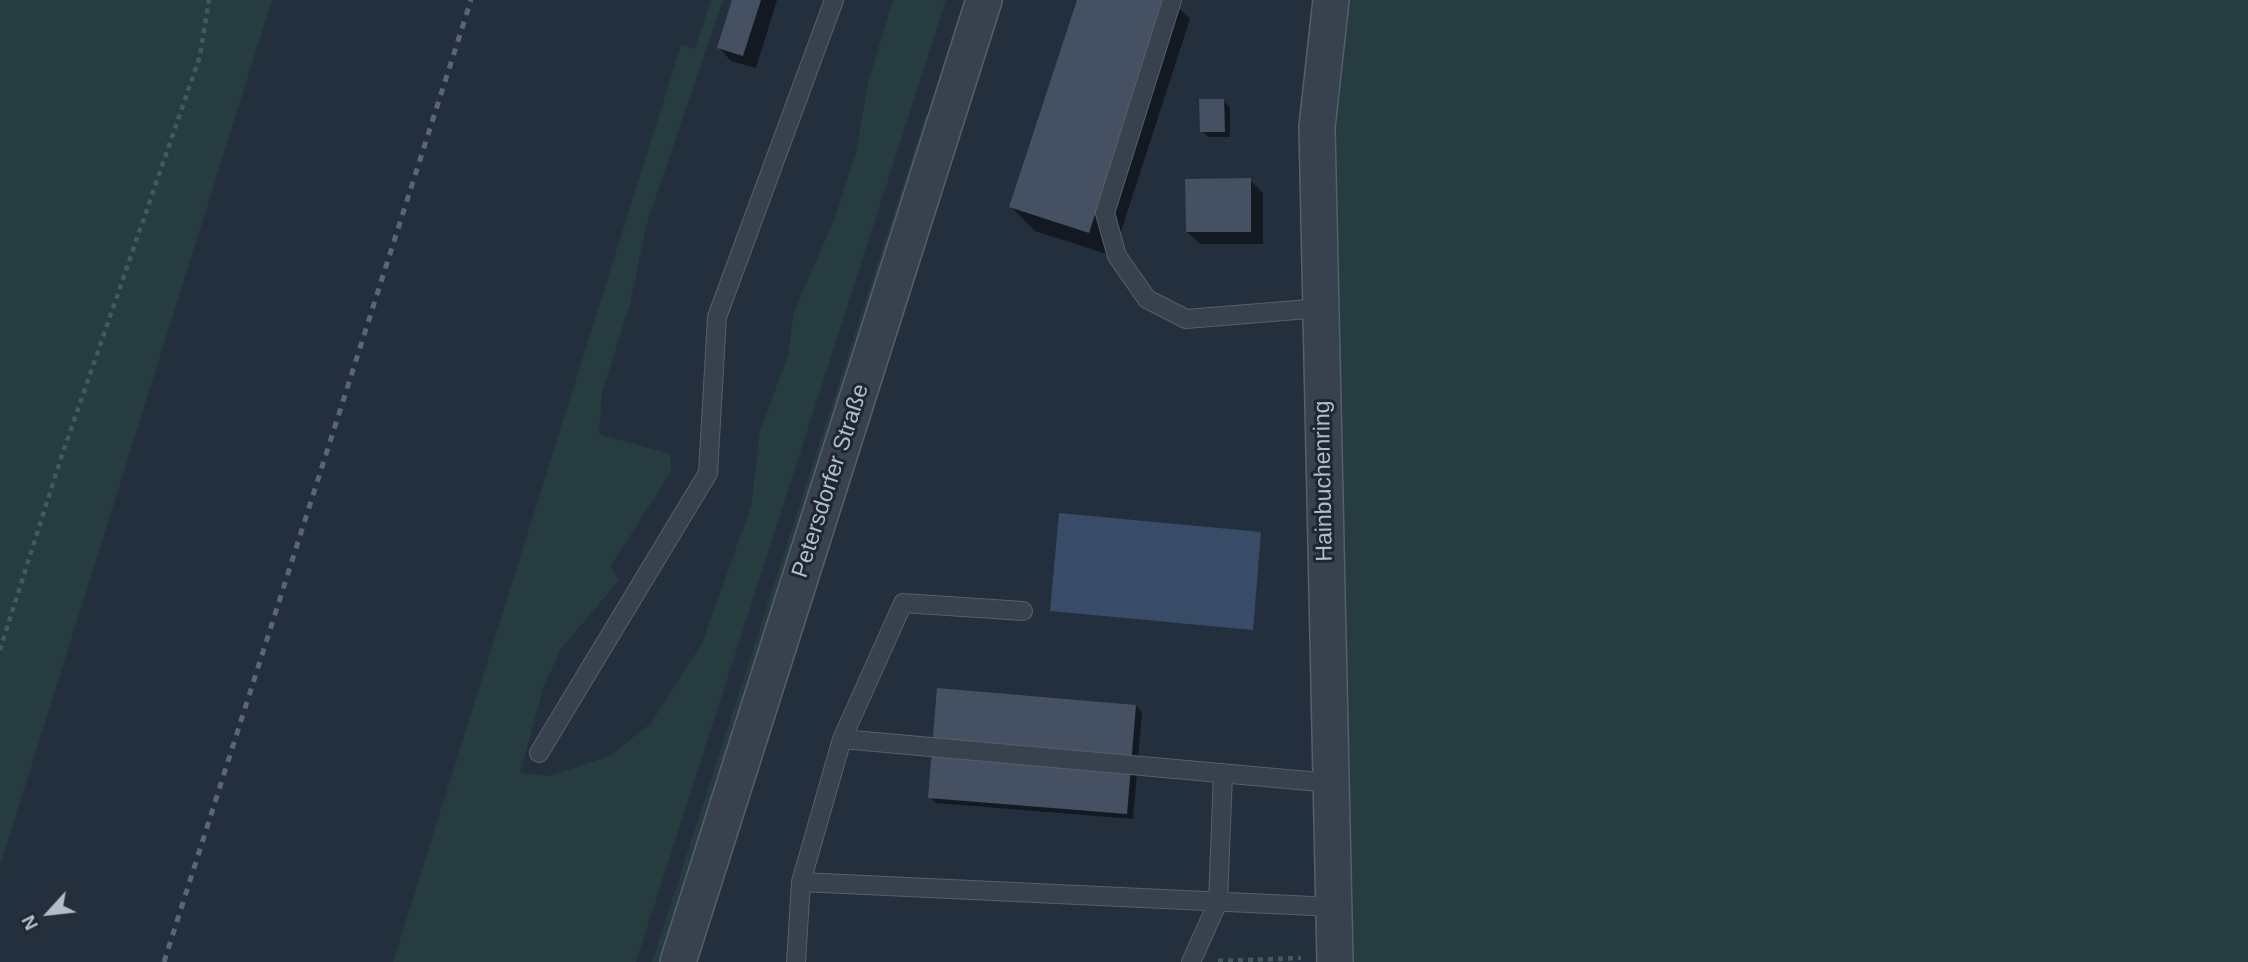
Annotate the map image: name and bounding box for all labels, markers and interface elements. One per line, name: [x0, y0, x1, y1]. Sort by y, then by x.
street label: Petersdorfer Straße: [787, 381, 875, 581]
street label: Hainbuchenring: [1309, 400, 1339, 562]
north arrow: [14, 878, 84, 948]
text: N: [17, 912, 42, 934]

